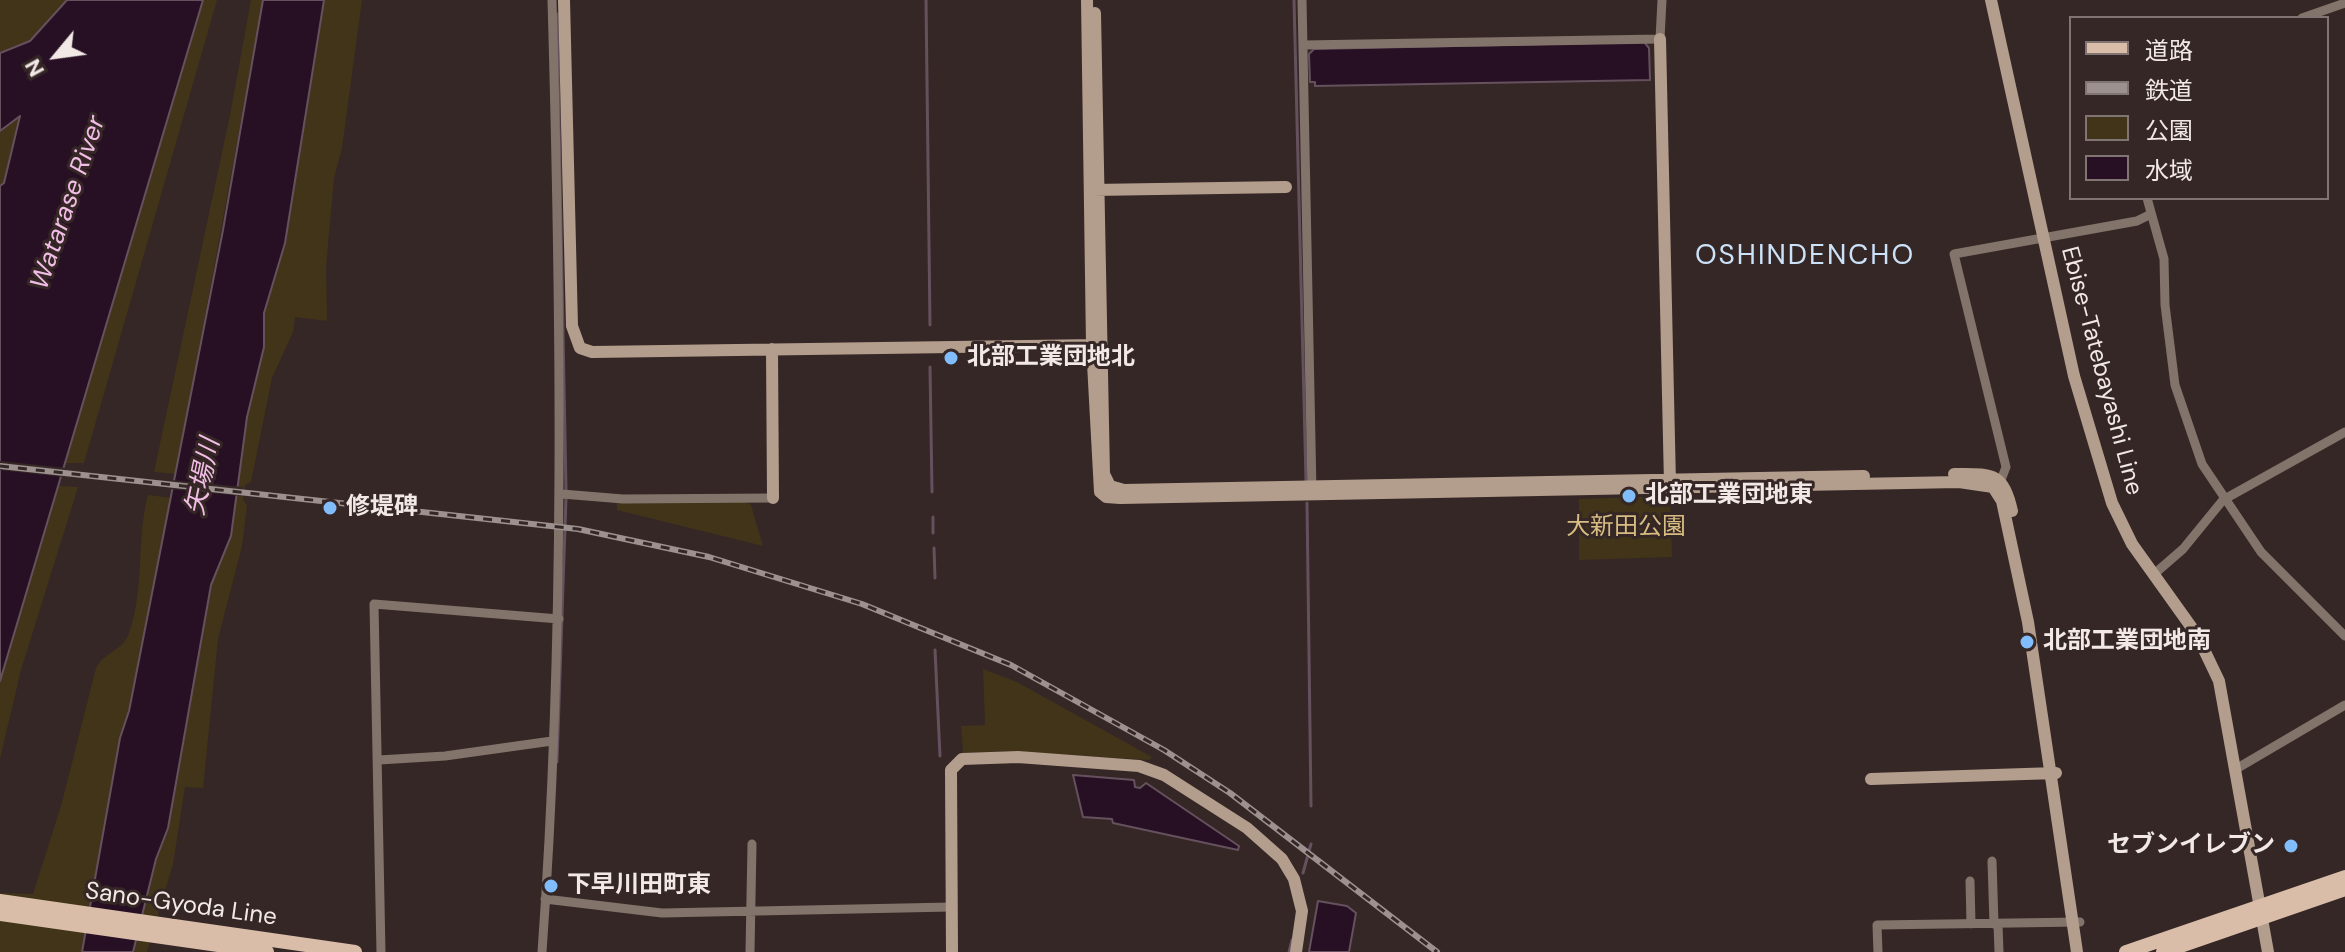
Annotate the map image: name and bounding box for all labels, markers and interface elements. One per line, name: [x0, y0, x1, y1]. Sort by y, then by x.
north arrow: [16, 16, 96, 96]
legend: [2069, 16, 2329, 200]
text: 道路: [2145, 35, 2193, 66]
text: N: [18, 54, 51, 82]
text: 鉄道: [2145, 75, 2193, 106]
water label: Watarase River: [25, 112, 113, 294]
text: 公園: [2145, 115, 2193, 146]
text: 水域: [2145, 155, 2193, 186]
district label: OSHINDENCHO: [1695, 240, 1915, 274]
street label: Ebise-Tatebayashi Line: [2054, 244, 2148, 498]
place label: 北部工業団地北: [967, 344, 1135, 372]
marker: 北部工業団地北: [942, 349, 960, 367]
water label: 矢場川: [181, 436, 227, 518]
place label: 北部工業団地東: [1645, 482, 1813, 510]
marker: 北部工業団地東: [1620, 487, 1638, 505]
place label: 修堤碑: [346, 494, 418, 522]
marker: 修堤碑: [321, 499, 339, 517]
park label: 大新田公園: [1566, 514, 1686, 542]
place label: 北部工業団地南: [2043, 628, 2211, 656]
marker: 北部工業団地南: [2018, 633, 2036, 651]
place label: セブンイレブン: [2107, 832, 2275, 860]
marker: セブンイレブン: [2282, 837, 2300, 855]
place label: 下早川田町東: [567, 872, 711, 900]
street label: Sano-Gyoda Line: [83, 877, 279, 933]
marker: 下早川田町東: [542, 877, 560, 895]

